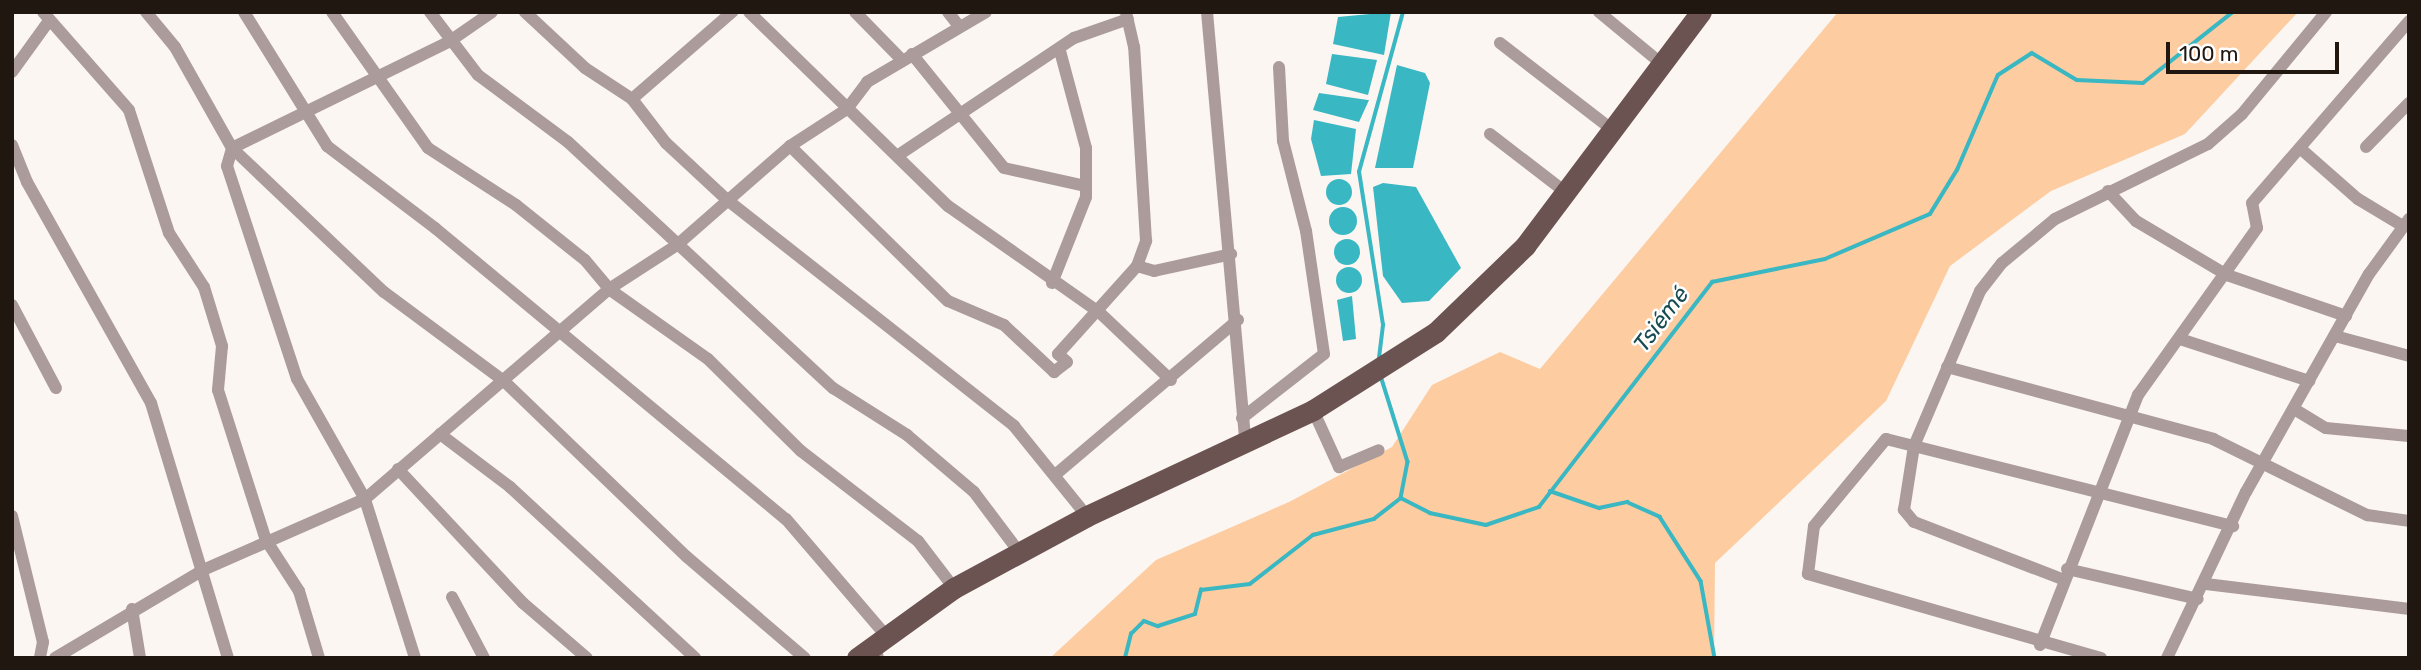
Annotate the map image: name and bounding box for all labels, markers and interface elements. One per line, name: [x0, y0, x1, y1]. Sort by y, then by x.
scale bar: [2169, 28, 2342, 72]
text: 100 m: [2179, 41, 2238, 66]
water label: Tsiémé: [1628, 281, 1694, 357]

